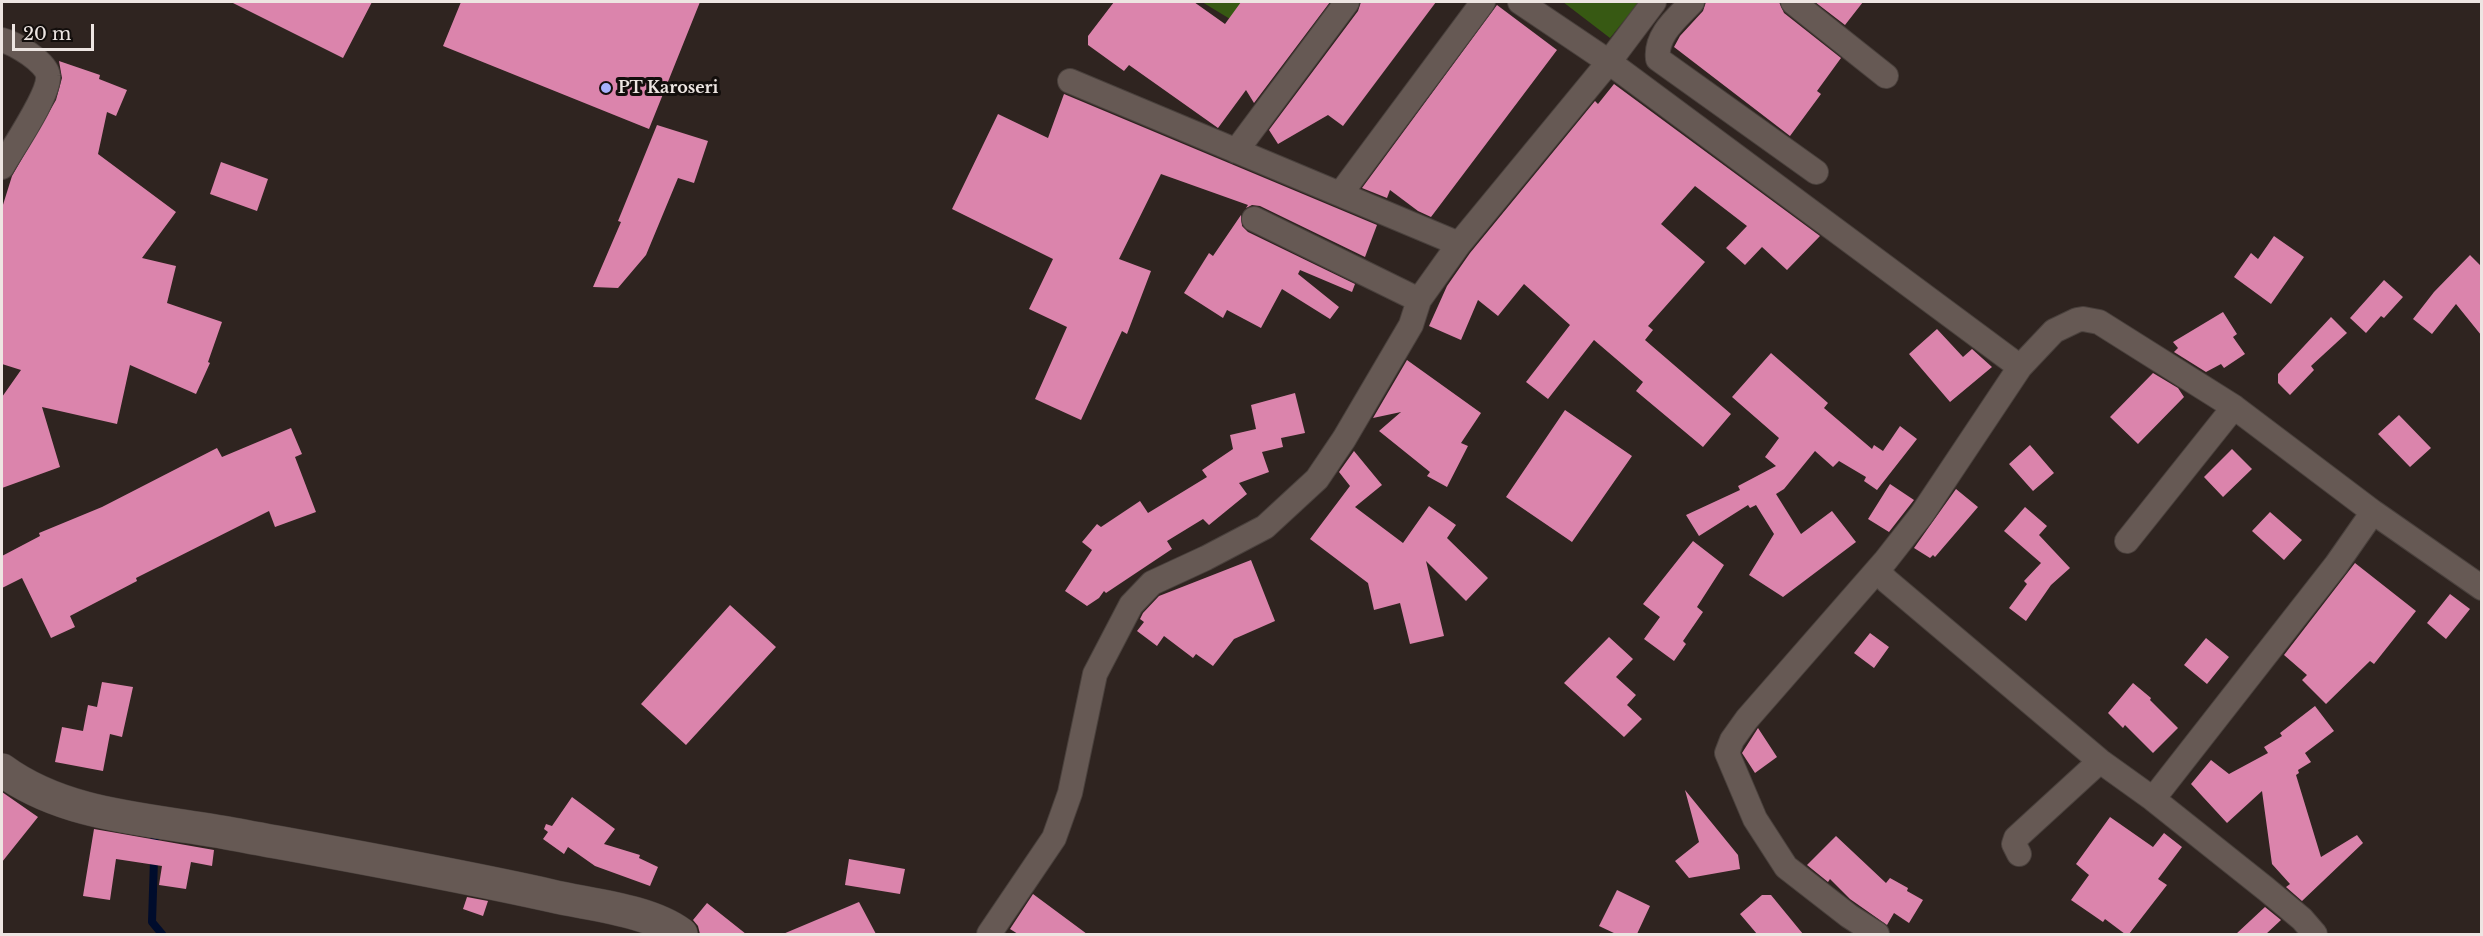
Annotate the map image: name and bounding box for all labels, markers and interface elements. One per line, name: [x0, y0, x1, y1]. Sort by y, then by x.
scale bar: [15, 12, 98, 50]
text: 20 m: [23, 23, 71, 45]
place label: PT Karoseri: [618, 78, 718, 98]
marker: PT Karoseri: [599, 81, 613, 95]

